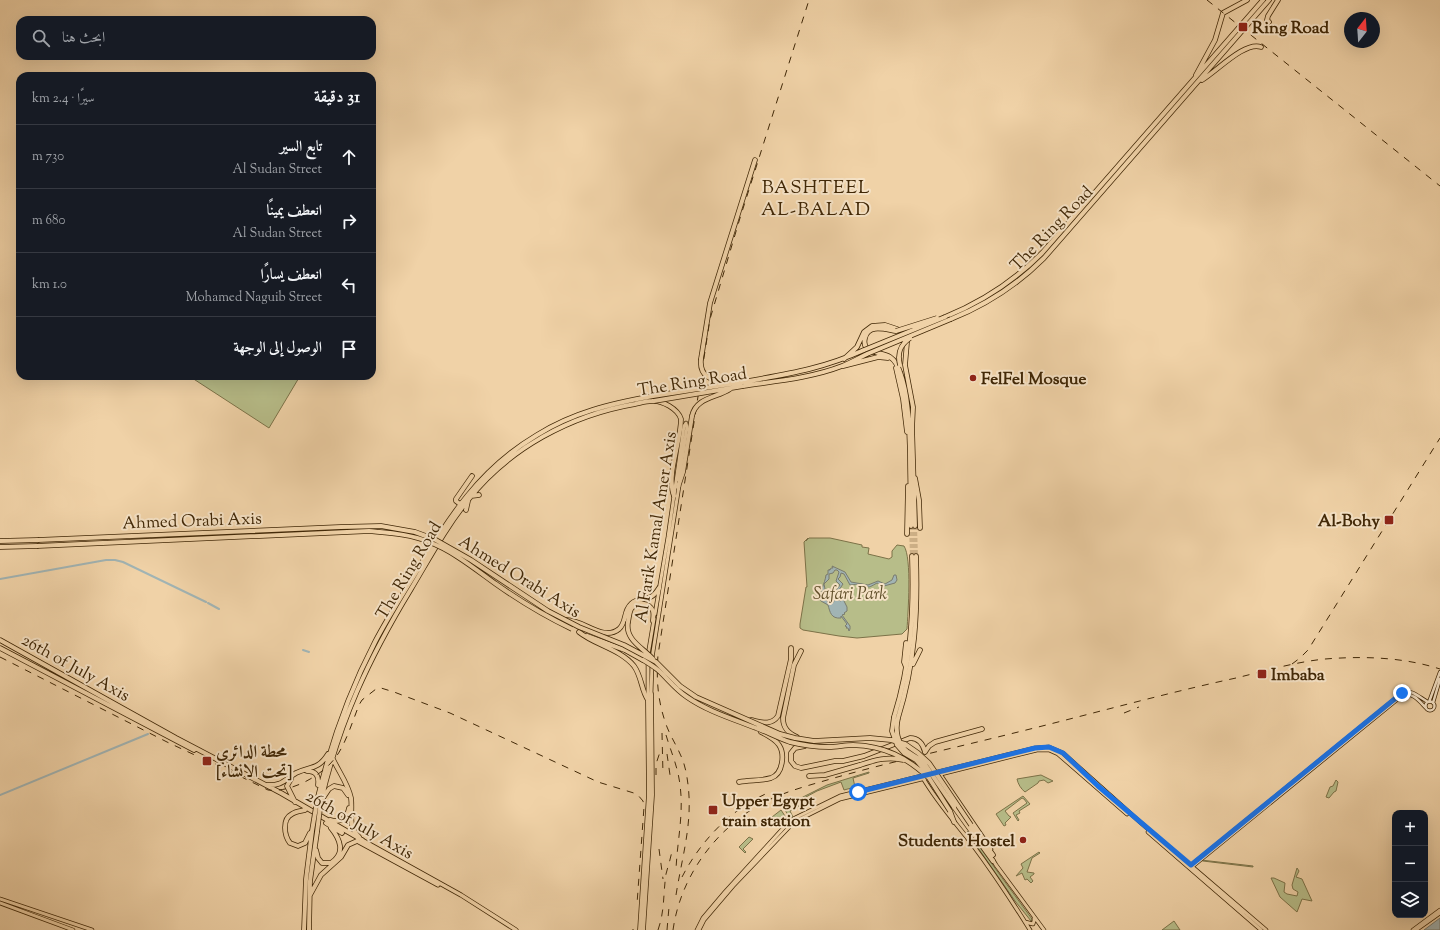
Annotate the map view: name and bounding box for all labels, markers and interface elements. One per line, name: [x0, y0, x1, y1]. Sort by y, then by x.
north arrow: [1344, 12, 1380, 48]
search box: [16, 16, 376, 60]
place label: Ring Road: [1252, 17, 1329, 41]
marker: Ring Road: [1237, 21, 1249, 33]
icon: search: [30, 27, 52, 49]
text: ابحث هنا: [62, 28, 105, 49]
text: 31 دقيقة: [314, 86, 360, 110]
text: سيرًا · 2.4 km: [32, 90, 95, 108]
text: تابع السير: [280, 137, 322, 158]
icon: ahead: [338, 146, 360, 168]
text: 730 m: [32, 148, 64, 166]
text: Al Sudan Street: [232, 161, 322, 179]
district label: BASHTEEL AL-BALAD: [761, 175, 871, 224]
street label: The Ring Road: [1005, 181, 1100, 277]
text: انعطف يمينًا: [267, 201, 322, 222]
icon: right: [338, 210, 360, 232]
text: 680 m: [32, 212, 65, 230]
text: Al Sudan Street: [232, 225, 322, 243]
text: انعطف يسارًا: [261, 265, 322, 286]
icon: left: [338, 274, 360, 296]
text: 1.0 km: [32, 276, 67, 294]
text: Mohamed Naguib Street: [186, 289, 322, 307]
text: الوصول إلى الوجهة: [233, 338, 322, 359]
icon: arrive: [338, 338, 360, 360]
street label: The Ring Road: [636, 362, 749, 403]
place label: FelFel Mosque: [981, 368, 1087, 392]
marker: FelFel Mosque: [968, 373, 978, 383]
street label: Al Farik Kamal Amer Axis: [630, 429, 684, 625]
street label: Ahmed Orabi Axis: [122, 508, 263, 536]
place label: Al-Bohy: [1318, 510, 1381, 534]
marker: Al-Bohy: [1383, 514, 1395, 526]
street label: The Ring Road: [371, 517, 449, 625]
street label: Ahmed Orabi Axis: [453, 530, 585, 625]
park label: Safari Park: [813, 583, 887, 607]
street label: 26th of July Axis: [17, 629, 134, 709]
place label: Imbaba: [1271, 664, 1325, 688]
marker: Imbaba: [1256, 668, 1268, 680]
route end: [1393, 684, 1411, 702]
place label: محطة الدائري [تحت الانشاء]: [216, 741, 292, 785]
marker: محطة الدائري [تحت الانشاء]: [201, 755, 213, 767]
route start: [849, 783, 867, 801]
street label: 26th of July Axis: [301, 785, 417, 866]
place label: Upper Egypt train station: [722, 790, 815, 834]
marker: Upper Egypt train station: [707, 804, 719, 816]
map controls: [1392, 810, 1428, 918]
button: +: [1392, 810, 1428, 846]
place label: Students Hostel: [898, 830, 1015, 854]
marker: Students Hostel: [1018, 835, 1028, 845]
button: −: [1392, 846, 1428, 882]
button: layers: [1392, 882, 1428, 918]

